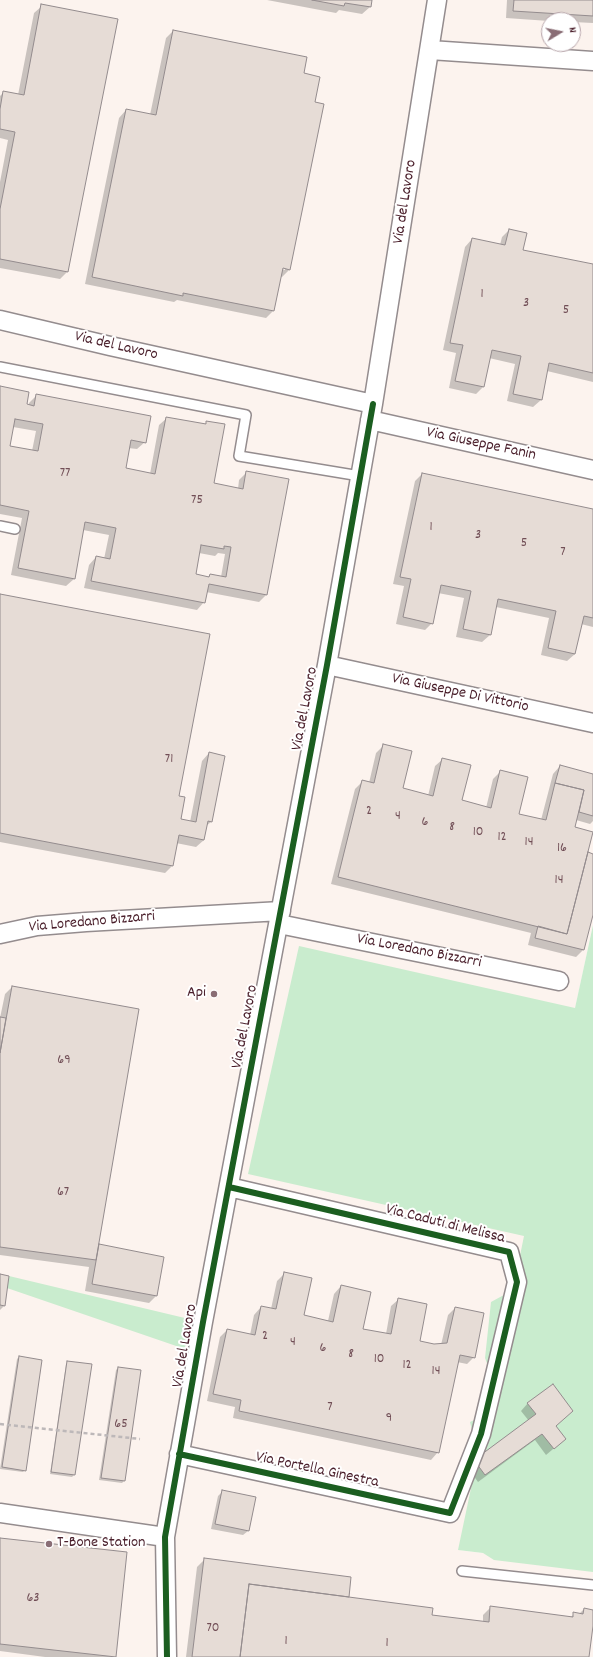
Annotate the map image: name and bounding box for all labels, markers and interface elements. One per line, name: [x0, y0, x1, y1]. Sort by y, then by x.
north arrow: [541, 12, 581, 52]
text: N: [563, 26, 580, 34]
street label: Via del Lavoro: [390, 159, 422, 245]
house number: 1: [480, 287, 484, 303]
house number: 3: [523, 296, 529, 312]
house number: 5: [563, 303, 569, 319]
street label: Via del Lavoro: [73, 328, 159, 366]
street label: Via Giuseppe Fanin: [425, 424, 537, 466]
house number: 77: [60, 466, 70, 482]
house number: 75: [191, 493, 203, 509]
house number: 1: [429, 520, 433, 536]
house number: 3: [475, 528, 481, 544]
house number: 5: [521, 536, 527, 552]
house number: 7: [560, 545, 566, 561]
street label: Via del Lavoro: [288, 666, 324, 752]
street label: Via Giuseppe Di Vittorio: [390, 670, 530, 718]
house number: 71: [165, 752, 173, 768]
house number: 2: [366, 804, 372, 820]
house number: 4: [395, 809, 401, 825]
house number: 6: [422, 815, 428, 831]
house number: 8: [449, 820, 455, 836]
house number: 10: [473, 825, 483, 841]
house number: 12: [497, 830, 507, 846]
house number: 14: [525, 835, 533, 851]
house number: 16: [557, 841, 567, 857]
house number: 14: [555, 873, 563, 889]
street label: Via Loredano Bizzarri: [28, 908, 156, 938]
street label: Via Loredano Bizzarri: [355, 930, 483, 974]
place label: Api: [187, 984, 206, 1004]
street label: Via del Lavoro: [228, 984, 264, 1070]
marker: Api: [209, 989, 219, 999]
house number: 69: [57, 1053, 71, 1069]
house number: 67: [57, 1185, 69, 1201]
street label: Via Caduti di Melissa: [383, 1201, 507, 1249]
street label: Via del Lavoro: [169, 1303, 203, 1389]
house number: 2: [262, 1329, 268, 1345]
house number: 4: [290, 1335, 296, 1351]
house number: 6: [320, 1341, 326, 1357]
house number: 8: [348, 1347, 354, 1363]
house number: 10: [374, 1352, 384, 1368]
house number: 12: [402, 1358, 412, 1374]
house number: 14: [432, 1364, 440, 1380]
house number: 7: [327, 1400, 333, 1416]
house number: 9: [386, 1411, 392, 1427]
house number: 65: [114, 1417, 128, 1433]
street label: Via Portella Ginestra: [254, 1449, 380, 1493]
place label: T-Bone Station: [57, 1534, 145, 1554]
marker: T-Bone Station: [44, 1539, 54, 1549]
house number: 63: [26, 1591, 40, 1607]
house number: 70: [207, 1621, 219, 1637]
house number: 1: [284, 1634, 288, 1650]
house number: 1: [385, 1636, 389, 1652]

